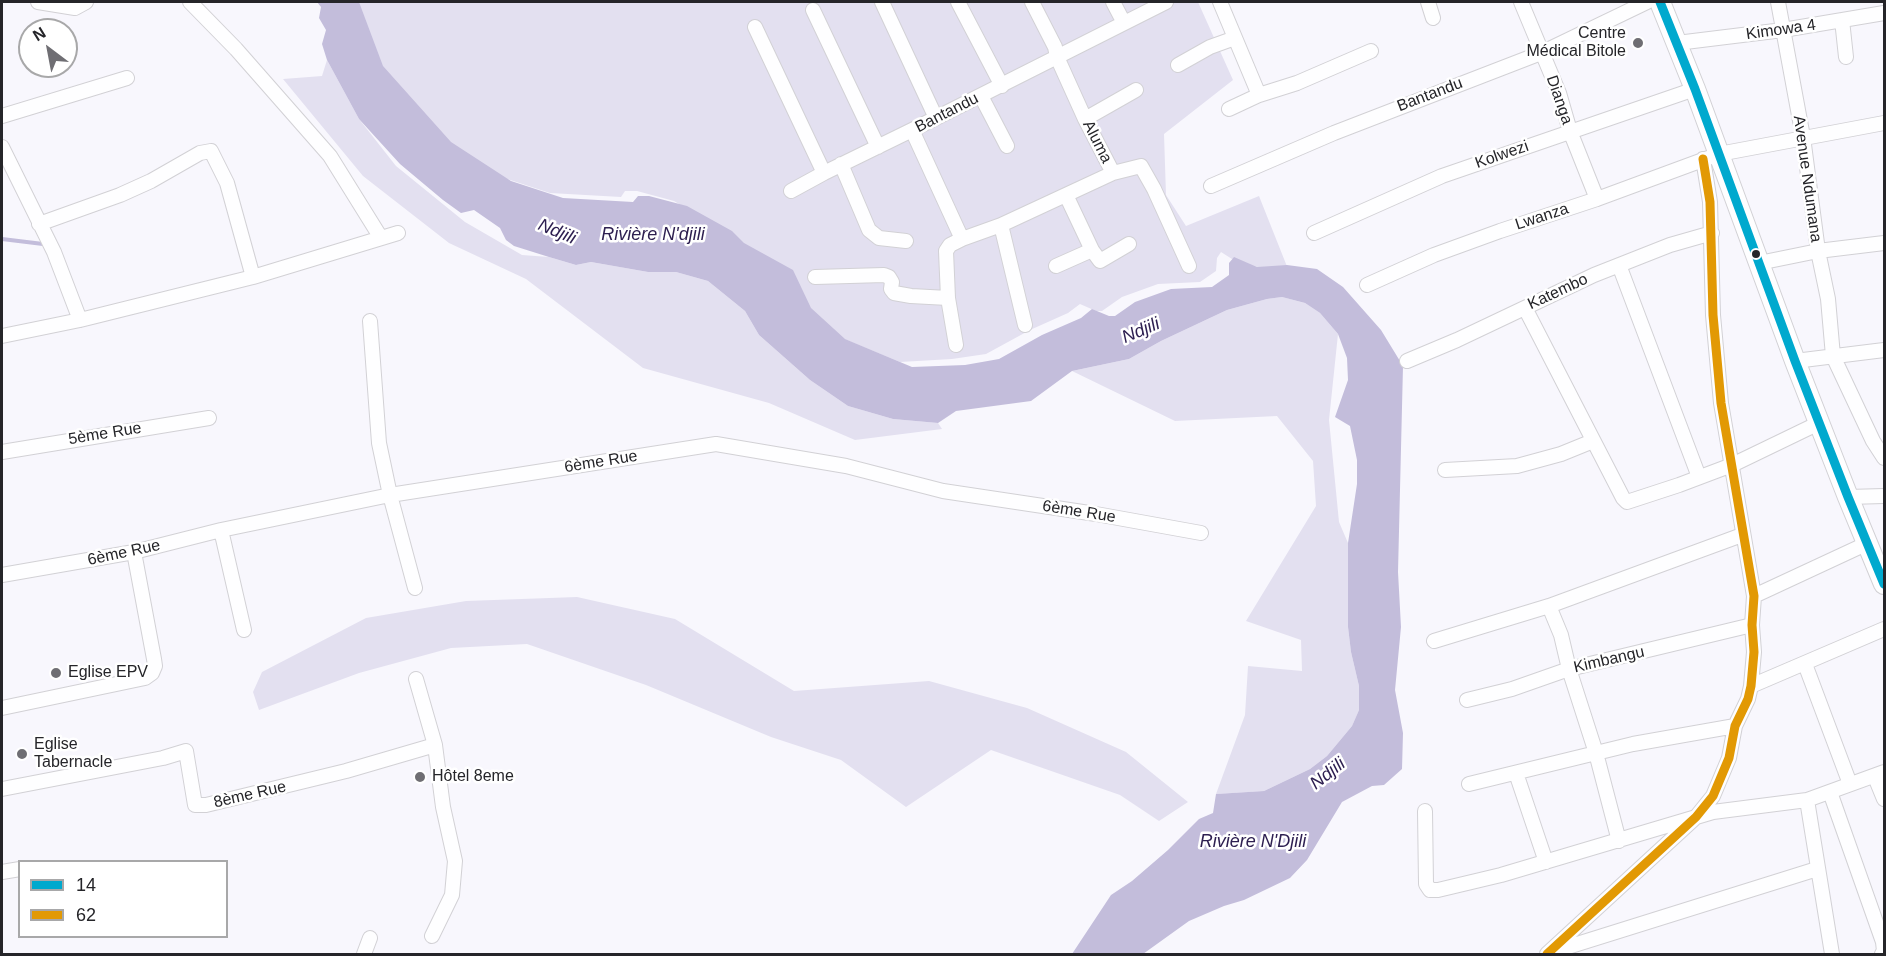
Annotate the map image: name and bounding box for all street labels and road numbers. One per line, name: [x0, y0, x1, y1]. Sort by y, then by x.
street label: Kimowa 4: [1745, 16, 1817, 44]
street label: Dianga: [1542, 73, 1576, 127]
street label: Bantandu: [1395, 74, 1465, 116]
street label: Bantandu: [912, 89, 982, 137]
street label: Avenue Ndumana: [1789, 114, 1825, 244]
street label: Aluma: [1078, 117, 1116, 167]
street label: Kolwezi: [1473, 137, 1531, 173]
street label: Lwanza: [1513, 199, 1571, 235]
street label: Katembo: [1525, 270, 1591, 314]
street label: 5ème Rue: [67, 419, 143, 449]
street label: 6ème Rue: [563, 447, 639, 477]
street label: 6ème Rue: [1041, 497, 1117, 527]
street label: 6ème Rue: [86, 536, 162, 570]
street label: Kimbangu: [1572, 643, 1646, 677]
street label: 8ème Rue: [212, 777, 288, 813]

